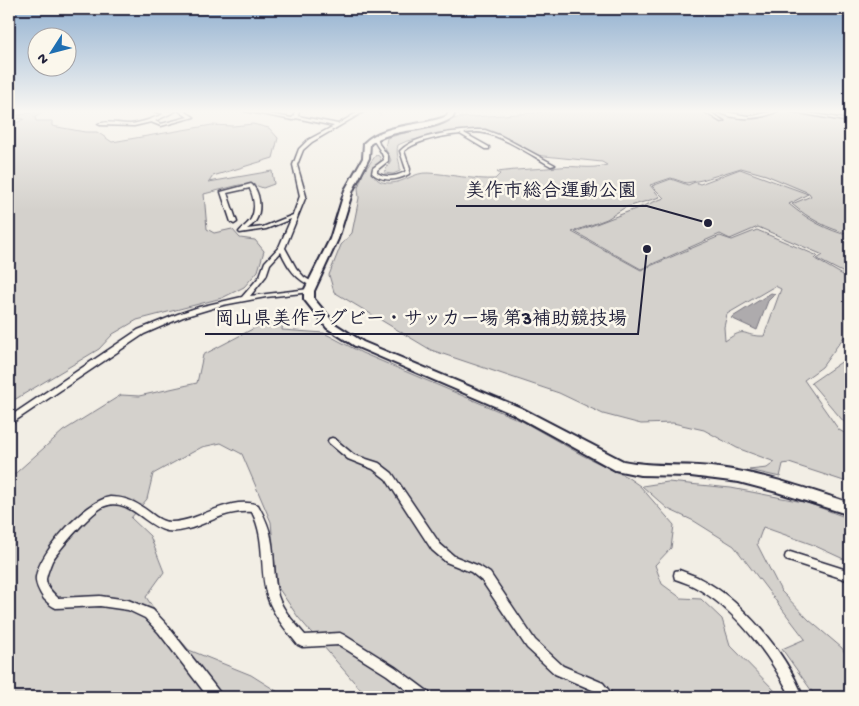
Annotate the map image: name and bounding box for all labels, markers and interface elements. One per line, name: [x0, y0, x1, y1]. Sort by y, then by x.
north arrow: [28, 28, 78, 78]
text: N: [34, 49, 53, 67]
callout: 美作市総合運動公園: [456, 172, 647, 206]
text: 美作市総合運動公園: [465, 180, 637, 204]
callout: 岡山県美作ラグビー・サッカー場 第3補助競技場: [205, 300, 638, 334]
text: 岡山県美作ラグビー・サッカー場 第3補助競技場: [215, 308, 627, 332]

